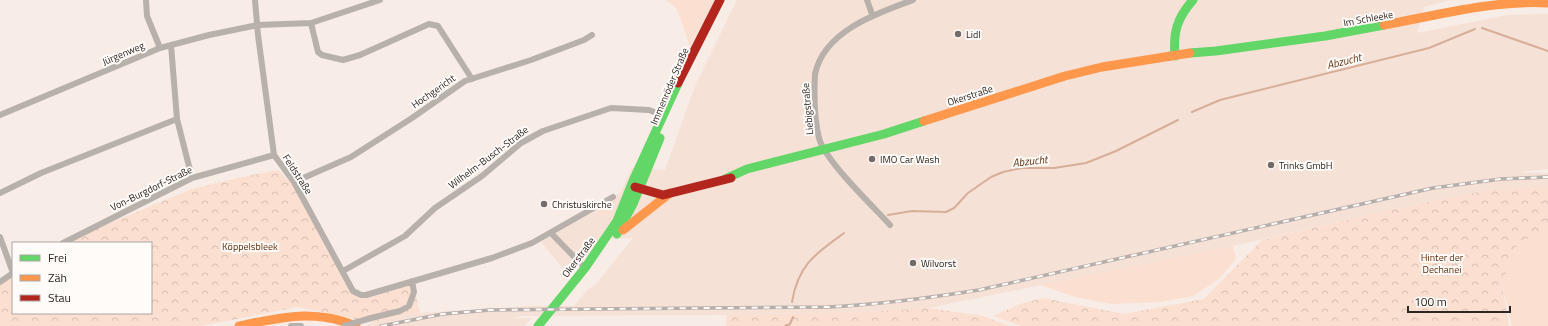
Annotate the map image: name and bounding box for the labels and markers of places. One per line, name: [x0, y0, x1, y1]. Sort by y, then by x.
place label: Lidl: [966, 27, 981, 42]
marker: Lidl: [953, 29, 963, 39]
place label: IMO Car Wash: [880, 152, 940, 167]
marker: IMO Car Wash: [867, 154, 877, 164]
place label: Trinks GmbH: [1279, 158, 1333, 173]
marker: Trinks GmbH: [1266, 160, 1276, 170]
place label: Christuskirche: [552, 197, 612, 212]
marker: Christuskirche: [539, 199, 549, 209]
place label: Wilvorst: [921, 256, 956, 271]
marker: Wilvorst: [908, 258, 918, 268]

